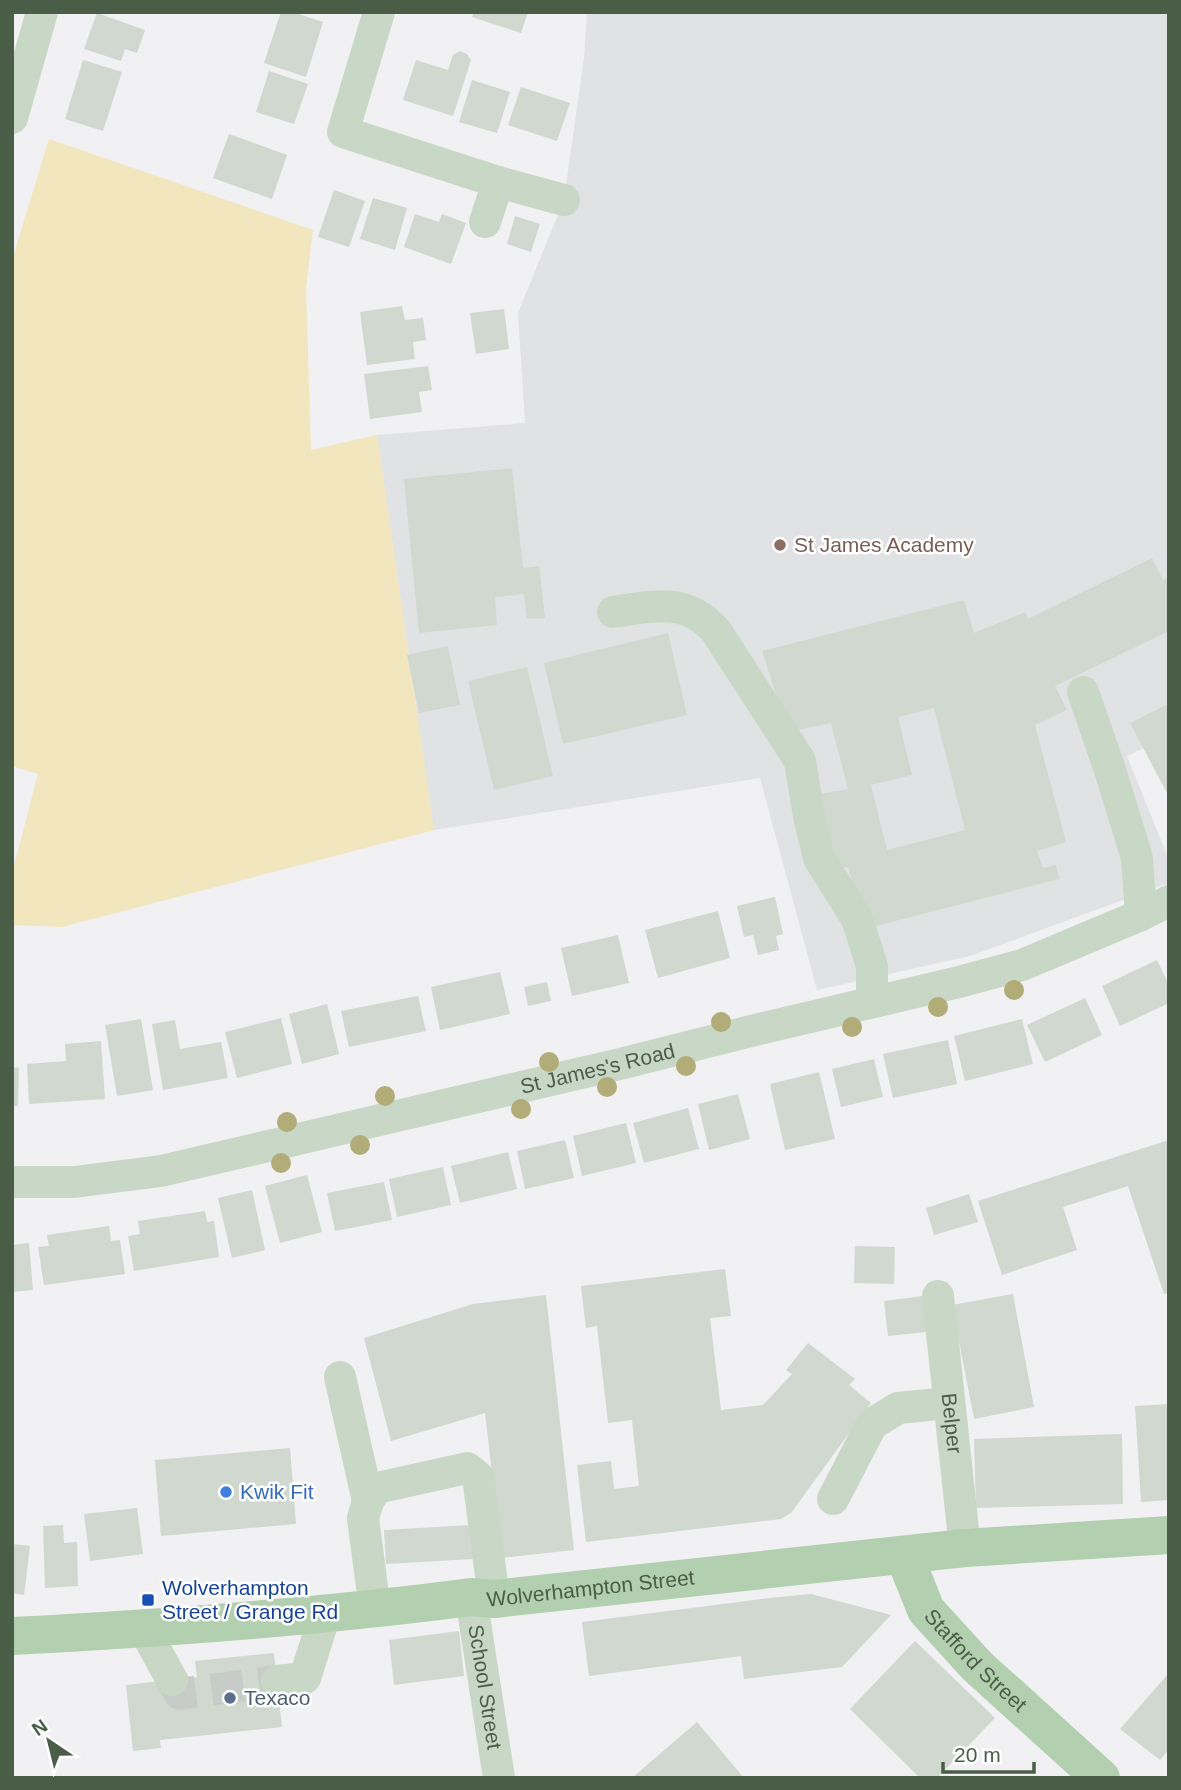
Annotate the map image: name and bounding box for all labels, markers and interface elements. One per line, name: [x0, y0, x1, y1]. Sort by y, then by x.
place label: St James Academy: [794, 533, 974, 556]
marker: St James Academy: [772, 537, 788, 553]
street label: St James's Road: [518, 1039, 677, 1098]
street label: Belper: [937, 1392, 967, 1455]
place label: Kwik Fit: [240, 1480, 314, 1503]
marker: Kwik Fit: [218, 1484, 234, 1500]
street label: Wolverhampton Street: [486, 1565, 696, 1611]
place label: Wolverhampton Street / Grange Rd: [162, 1576, 338, 1623]
marker: Wolverhampton Street / Grange Rd: [140, 1592, 156, 1608]
street label: Stafford Street: [920, 1604, 1032, 1716]
street label: School Street: [464, 1623, 506, 1751]
place label: Texaco: [244, 1686, 311, 1709]
marker: Texaco: [222, 1690, 238, 1706]
north arrow: [14, 1706, 84, 1776]
text: N: [28, 1715, 51, 1740]
scale bar: [943, 1730, 1034, 1774]
text: 20 m: [954, 1743, 1001, 1766]

